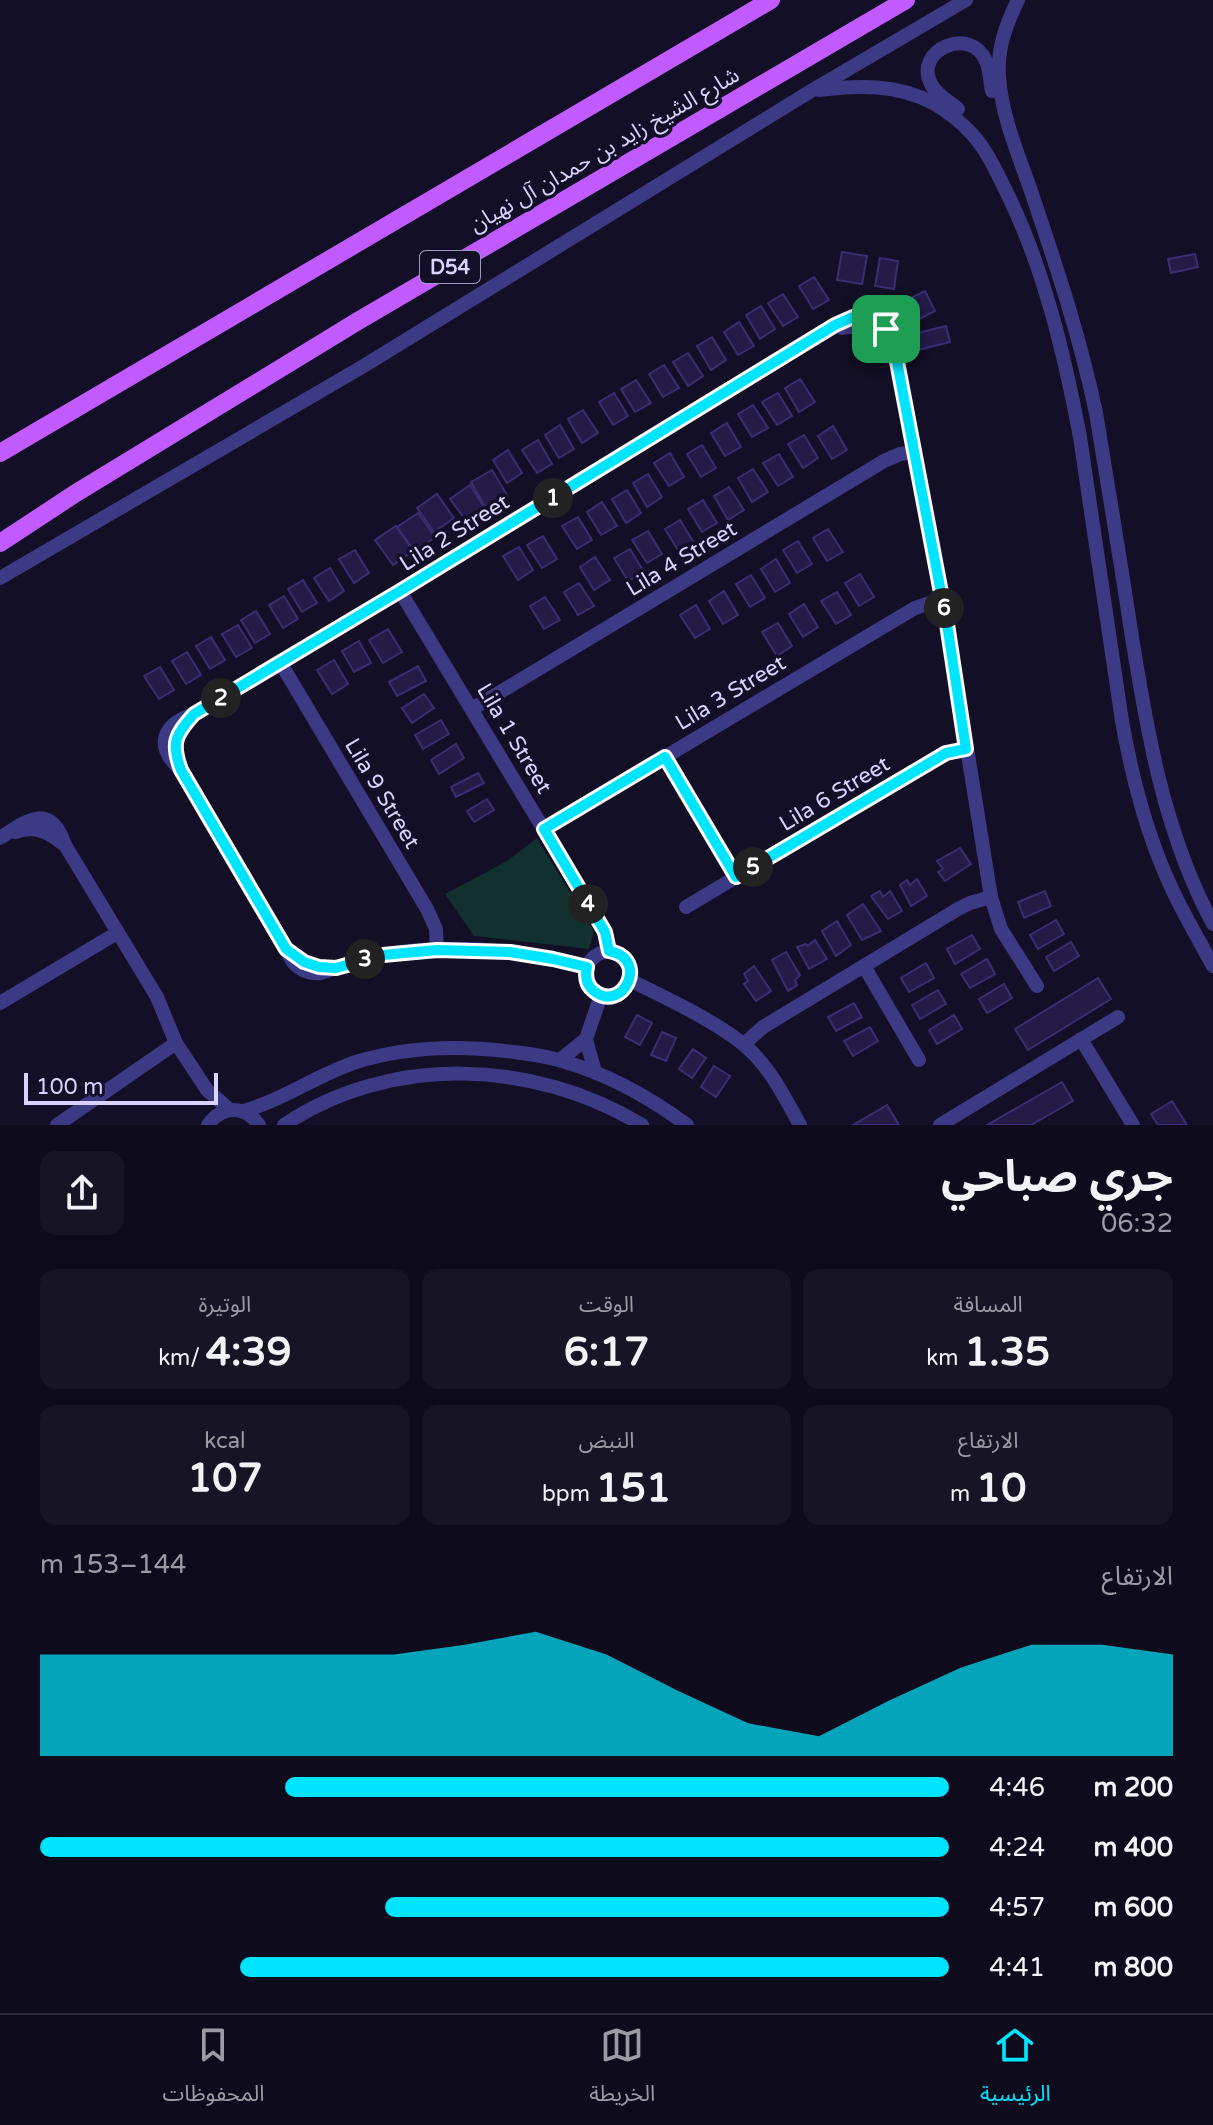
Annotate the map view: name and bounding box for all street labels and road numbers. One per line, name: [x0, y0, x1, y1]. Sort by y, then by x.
street label: شارع الشيخ زايد بن حمدان آل نهيان: [465, 62, 746, 241]
road number: D54: [420, 251, 480, 283]
street label: Lila 2 Street: [395, 489, 514, 577]
street label: Lila 4 Street: [622, 516, 741, 602]
street label: Lila 3 Street: [671, 650, 790, 736]
street label: Lila 1 Street: [471, 679, 557, 798]
street label: Lila 9 Street: [339, 734, 425, 853]
street label: Lila 6 Street: [775, 751, 894, 837]

